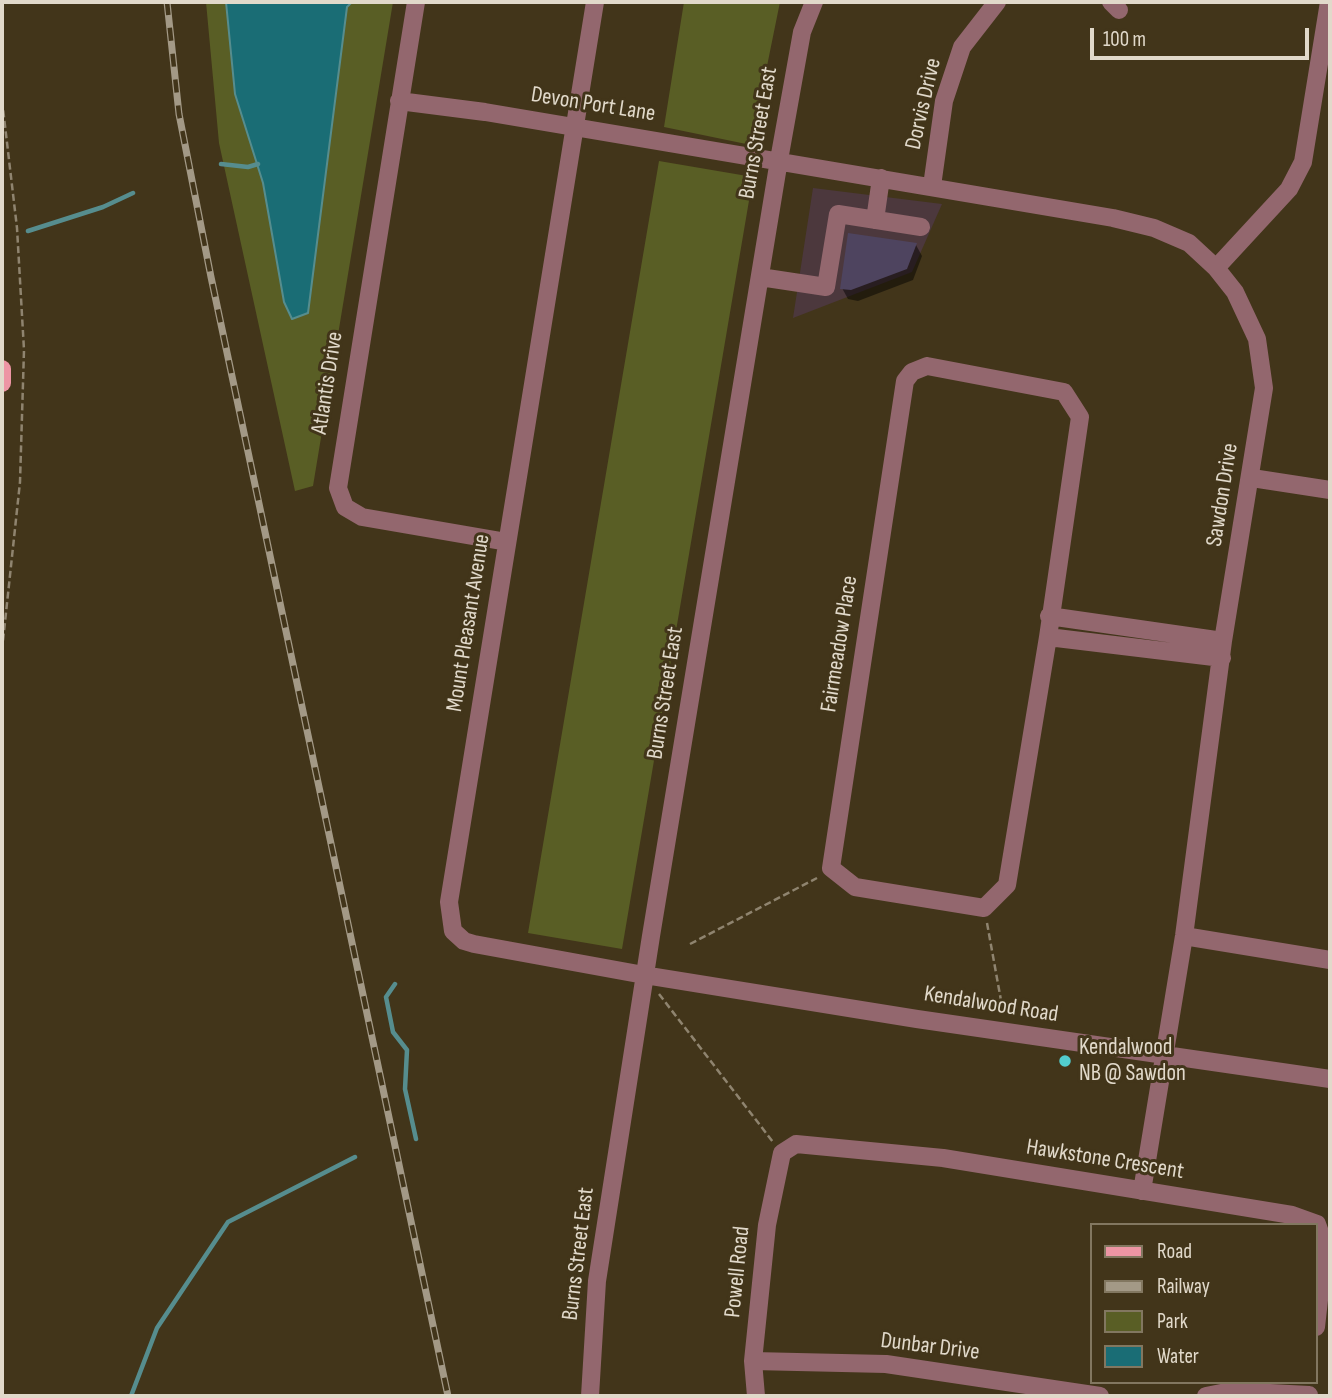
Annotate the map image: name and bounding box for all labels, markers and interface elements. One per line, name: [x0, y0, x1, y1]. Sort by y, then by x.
scale bar: [1094, 14, 1313, 58]
text: 100 m: [1103, 27, 1146, 52]
street label: Dorvis Drive: [900, 56, 948, 152]
street label: Burns Street East: [734, 65, 784, 201]
street label: Devon Port Lane: [529, 82, 657, 128]
street label: Atlantis Drive: [306, 330, 350, 436]
street label: Sawdon Drive: [1201, 441, 1245, 549]
street label: Mount Pleasant Avenue: [441, 532, 497, 714]
street label: Fairmeadow Place: [816, 574, 864, 714]
street label: Burns Street East: [642, 625, 690, 761]
street label: Kendalwood Road: [922, 981, 1060, 1029]
place label: Kendalwood NB @ Sawdon: [1079, 1034, 1186, 1088]
marker: Kendalwood NB @ Sawdon: [1057, 1053, 1073, 1069]
street label: Hawkstone Crescent: [1024, 1134, 1186, 1186]
street label: Burns Street East: [557, 1186, 601, 1322]
legend: [1090, 1223, 1318, 1384]
street label: Powell Road: [719, 1225, 757, 1319]
text: Road: [1157, 1239, 1192, 1264]
text: Railway: [1157, 1274, 1210, 1299]
text: Park: [1157, 1309, 1188, 1334]
street label: Dunbar Drive: [879, 1327, 981, 1367]
text: Water: [1157, 1344, 1199, 1369]

